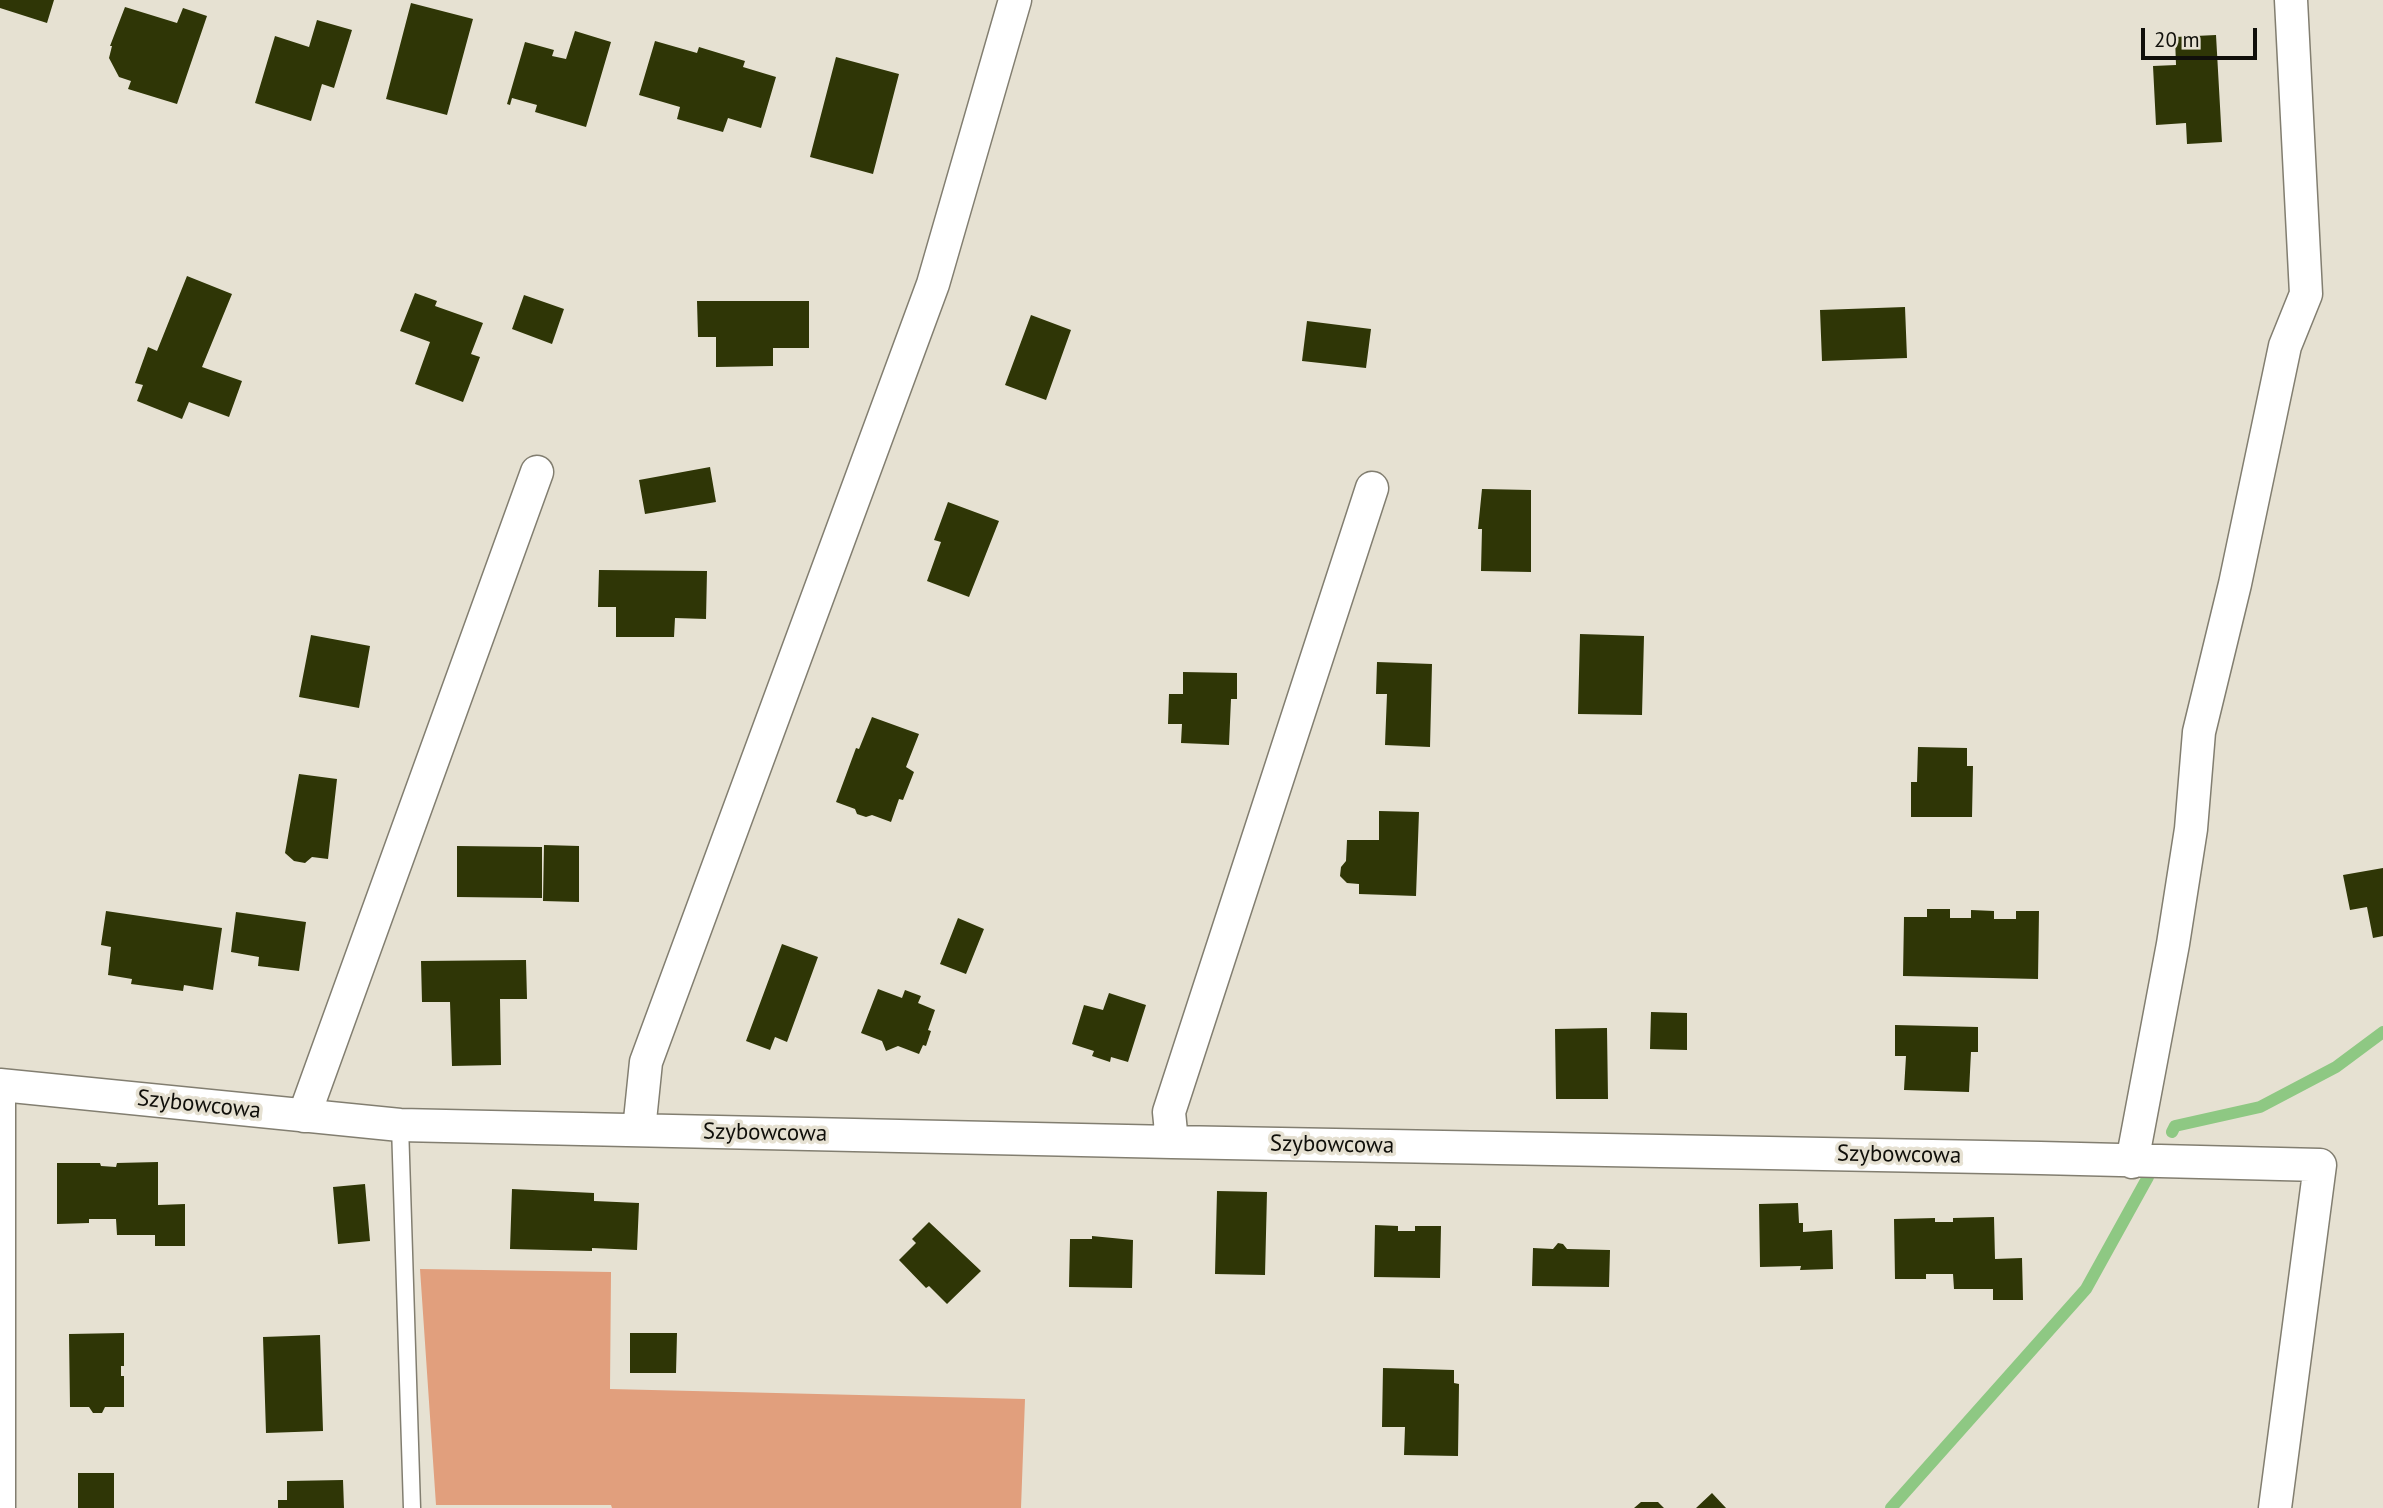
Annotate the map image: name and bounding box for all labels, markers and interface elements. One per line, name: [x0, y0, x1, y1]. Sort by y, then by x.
scale bar: [2145, 14, 2260, 58]
text: 20 m: [2154, 26, 2200, 53]
street label: Szybowcowa: [136, 1085, 262, 1125]
street label: Szybowcowa: [703, 1118, 827, 1148]
street label: Szybowcowa: [1270, 1130, 1394, 1160]
street label: Szybowcowa: [1837, 1140, 1961, 1170]

